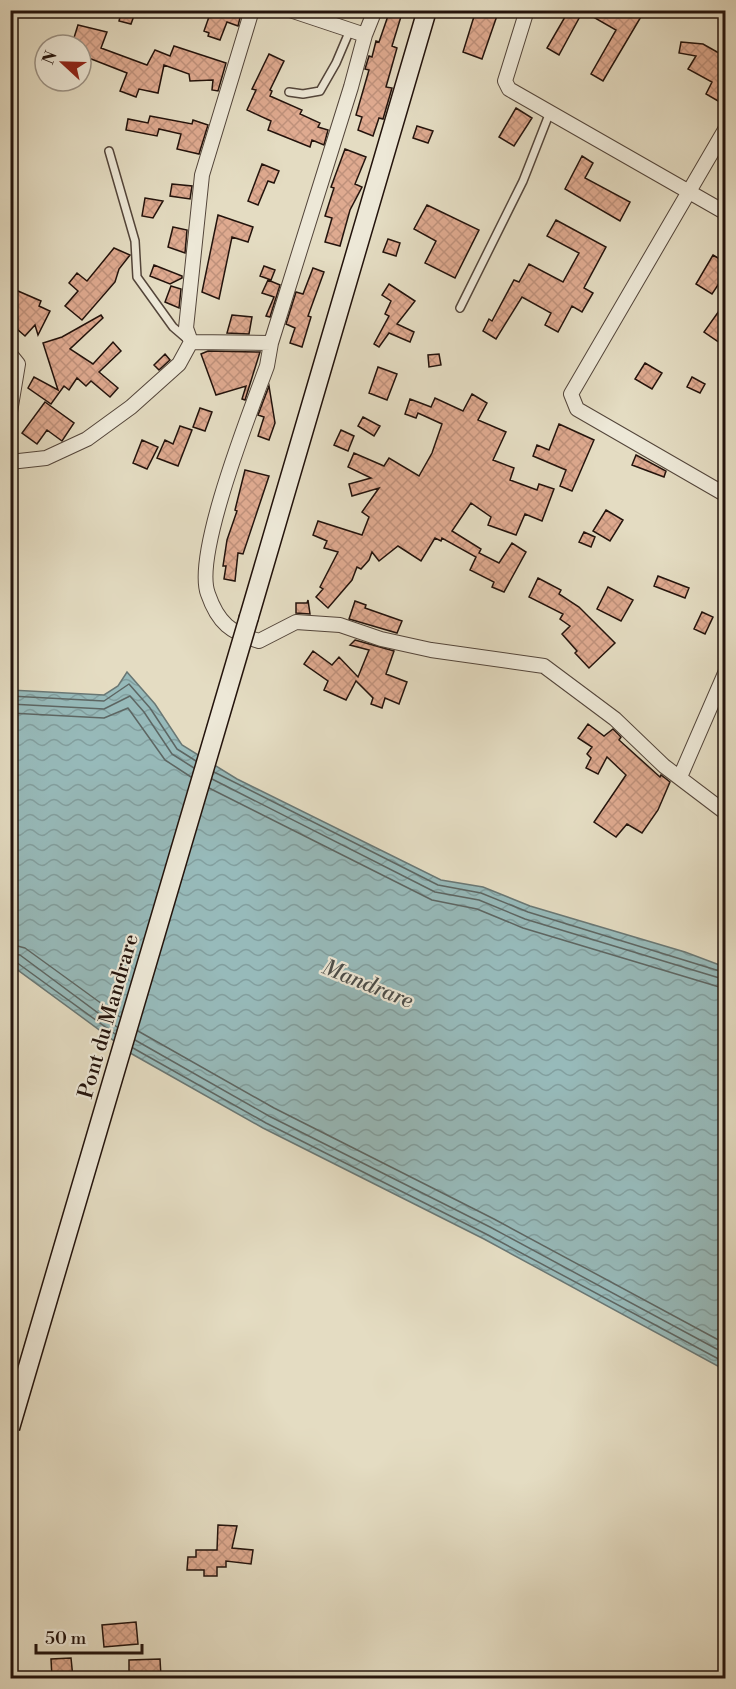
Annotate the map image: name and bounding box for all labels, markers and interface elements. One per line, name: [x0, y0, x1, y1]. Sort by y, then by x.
north arrow: [33, 33, 93, 93]
text: N: [38, 48, 62, 67]
street label: Pont du Mandrare: [73, 931, 145, 1102]
water label: Mandrare: [318, 954, 417, 1015]
scale bar: [36, 1617, 142, 1655]
text: 50 m: [45, 1627, 87, 1650]

